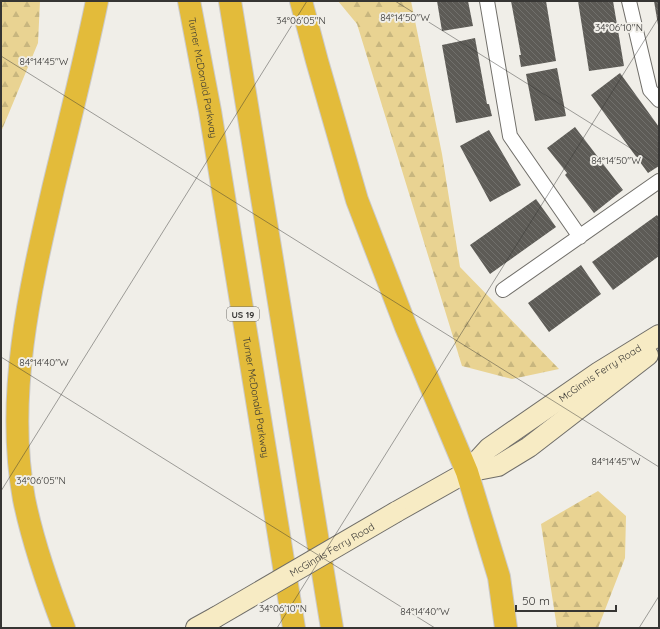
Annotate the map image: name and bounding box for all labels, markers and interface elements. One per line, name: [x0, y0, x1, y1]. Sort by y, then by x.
text: 84°14'50"W: [380, 11, 430, 24]
text: 34°06'05"N: [276, 14, 326, 27]
street label: Turner McDonald Parkway: [186, 16, 221, 139]
text: 34°06'10"N: [595, 21, 643, 34]
text: 84°14'45"W: [19, 55, 69, 68]
text: 84°14'50"W: [591, 154, 641, 167]
road number: US 19: [227, 307, 259, 321]
street label: Turner McDonald Parkway: [240, 336, 273, 459]
street label: McGinnis Ferry Road: [556, 341, 643, 404]
text: 84°14'40"W: [19, 356, 69, 369]
text: 84°14'45"W: [591, 455, 641, 468]
text: 34°06'05"N: [16, 474, 66, 487]
street label: McGinnis Ferry Road: [287, 520, 376, 579]
scale bar: [516, 587, 616, 613]
text: 50 m: [522, 593, 550, 608]
text: 34°06'10"N: [259, 602, 307, 615]
text: 84°14'40"W: [400, 605, 450, 618]

